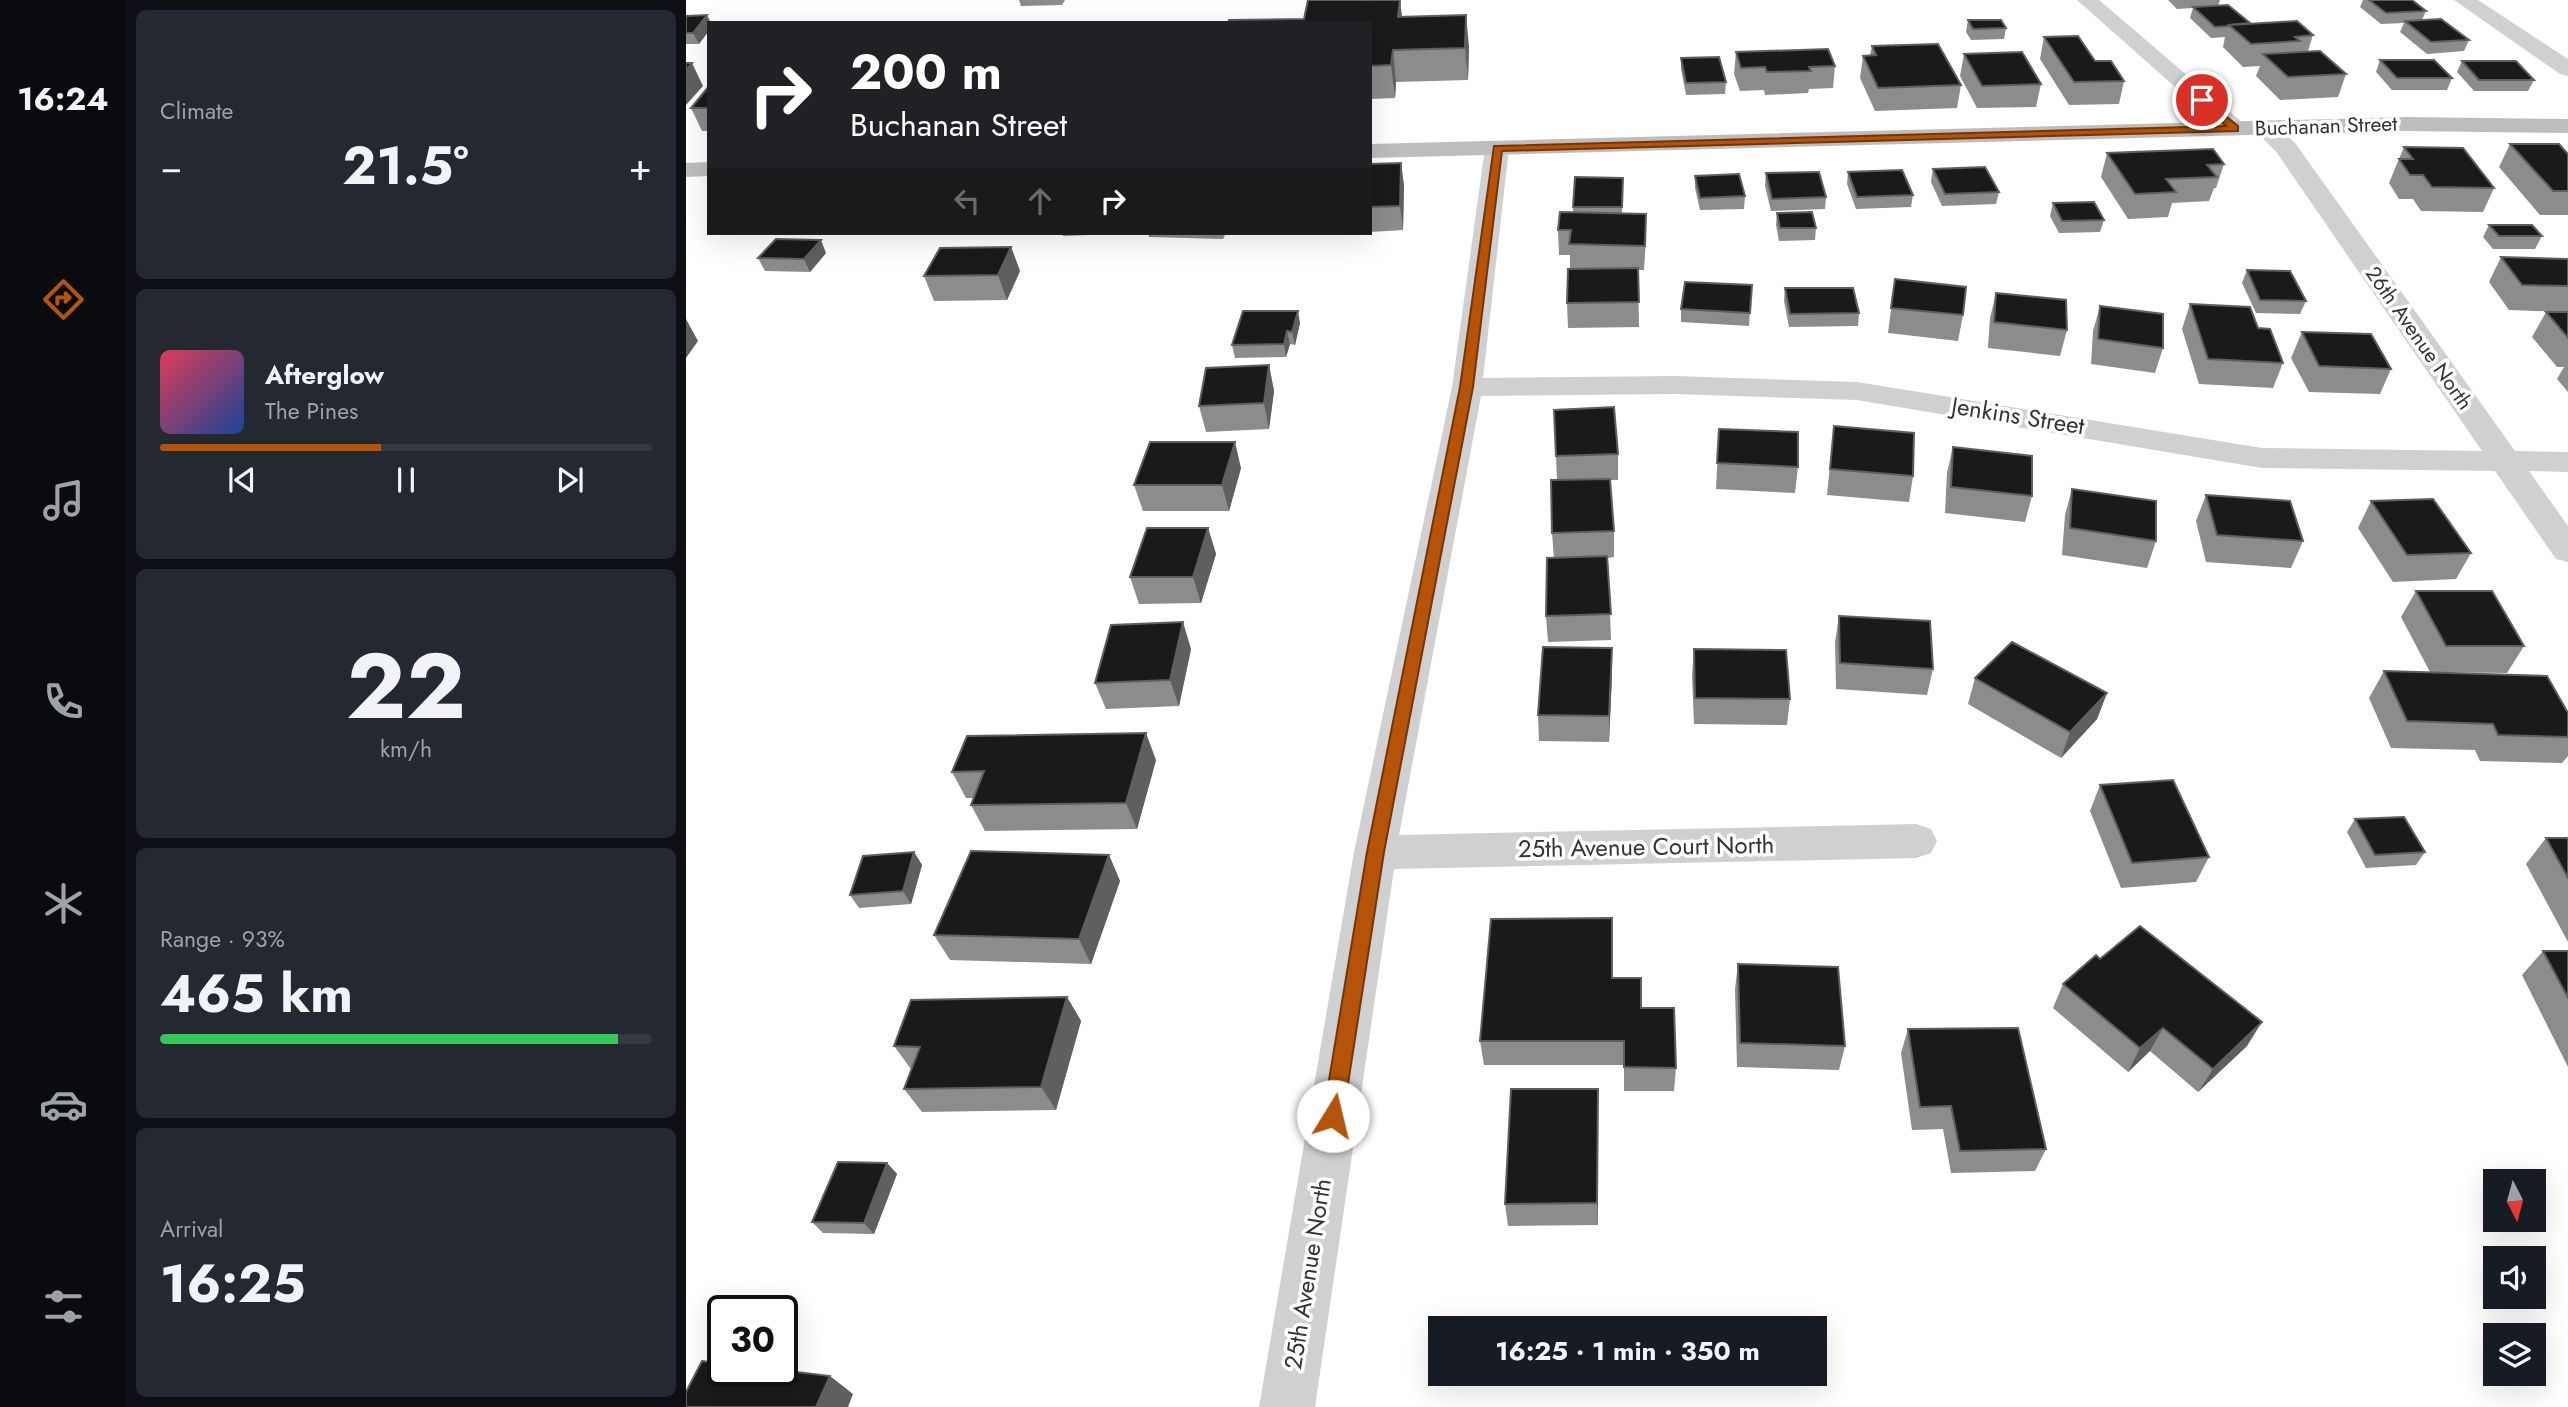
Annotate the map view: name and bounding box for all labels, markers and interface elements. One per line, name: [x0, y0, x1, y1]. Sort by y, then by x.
text: 200 m: [850, 37, 1002, 107]
icon: right: [735, 49, 826, 140]
pin: [2172, 70, 2232, 130]
text: 16:24: [17, 76, 109, 122]
icon: arrive: [2183, 81, 2221, 119]
text: Climate: [160, 94, 233, 128]
text: Buchanan Street: [850, 102, 1067, 148]
street label: Buchanan Street: [2254, 109, 2398, 143]
text: 21.5°: [342, 128, 469, 204]
text: −: [160, 139, 182, 194]
text: +: [629, 139, 652, 194]
icon: left: [948, 182, 986, 220]
icon: ahead: [1021, 182, 1059, 220]
icon: right: [1094, 182, 1132, 220]
street label: 26th Avenue North: [2358, 260, 2480, 416]
icon: directions: [39, 275, 88, 324]
text: Afterglow: [265, 356, 384, 394]
street label: Jenkins Street: [1946, 387, 2087, 443]
text: The Pines: [265, 394, 358, 428]
icon: previous: [223, 461, 261, 499]
icon: pause: [387, 461, 425, 499]
icon: next: [551, 461, 589, 499]
icon: music: [39, 476, 88, 525]
text: 22: [346, 621, 466, 752]
icon: phone: [39, 677, 88, 726]
text: km/h: [380, 732, 432, 766]
street label: 25th Avenue Court North: [1518, 827, 1774, 866]
icon: climate: [39, 879, 88, 928]
text: Range · 93%: [160, 922, 285, 956]
text: 465 km: [160, 956, 353, 1032]
position arrow: [1296, 1079, 1370, 1153]
icon: car: [39, 1080, 88, 1129]
north arrow: [2483, 1169, 2546, 1232]
map controls: [2483, 1169, 2546, 1386]
street label: 25th Avenue North: [1275, 1176, 1340, 1372]
text: Arrival: [160, 1212, 223, 1246]
text: 16:25: [160, 1246, 306, 1322]
button: sound: [2483, 1246, 2546, 1309]
icon: filters: [39, 1282, 88, 1331]
speed limit sign: 30: [707, 1295, 798, 1386]
button: layers: [2483, 1323, 2546, 1386]
text: 16:25 · 1 min · 350 m: [1495, 1332, 1760, 1370]

